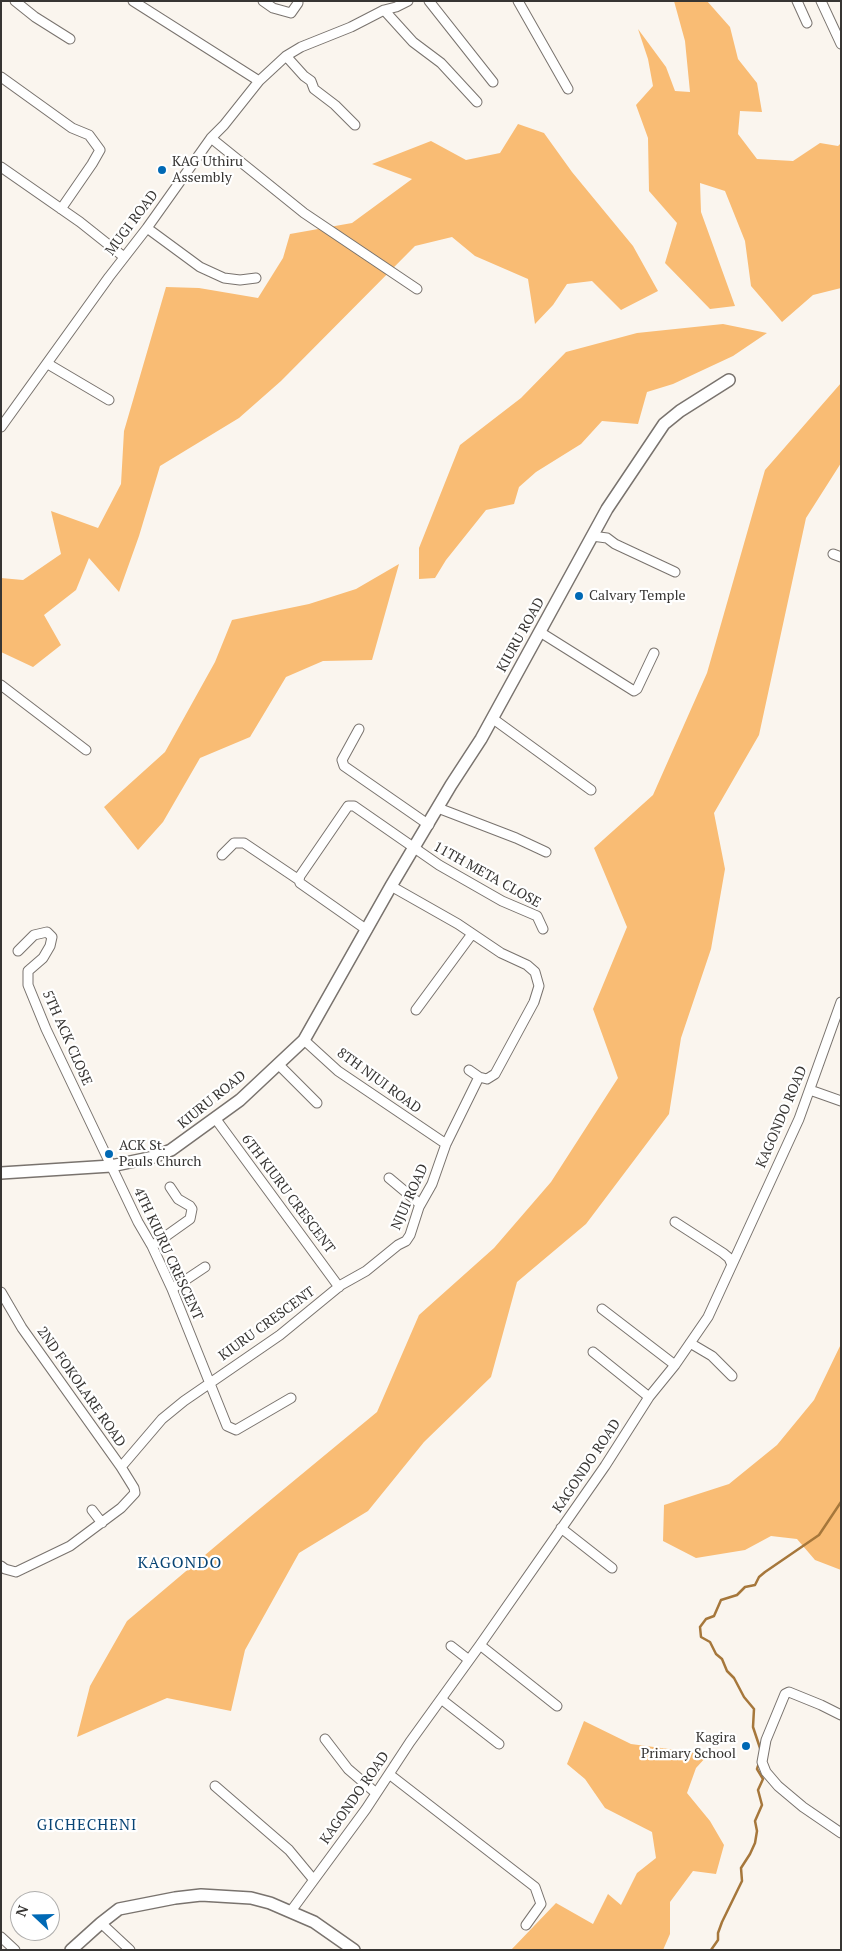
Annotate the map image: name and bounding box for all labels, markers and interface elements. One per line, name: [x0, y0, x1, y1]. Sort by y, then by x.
place label: KAG Uthiru Assembly: [172, 154, 243, 186]
marker: KAG Uthiru Assembly: [156, 164, 168, 176]
street label: MUGI ROAD: [102, 187, 162, 259]
place label: Calvary Temple: [589, 588, 686, 604]
marker: Calvary Temple: [573, 590, 585, 602]
street label: KIURU ROAD: [494, 595, 548, 675]
street label: 11TH META CLOSE: [430, 838, 544, 912]
street label: 5TH ACK CLOSE: [39, 988, 95, 1088]
street label: 8TH NJUI ROAD: [334, 1045, 424, 1117]
street label: KAGONDO ROAD: [753, 1064, 811, 1170]
street label: KIURU ROAD: [175, 1067, 249, 1133]
street label: 6TH KIURU CRESCENT: [238, 1131, 338, 1257]
place label: ACK St. Pauls Church: [119, 1138, 202, 1170]
marker: ACK St. Pauls Church: [103, 1148, 115, 1160]
street label: NJUI ROAD: [388, 1161, 432, 1233]
street label: 4TH KIURU CRESCENT: [130, 1185, 206, 1323]
street label: KIURU CRESCENT: [216, 1283, 318, 1365]
street label: 2ND FOKOLARE ROAD: [33, 1324, 129, 1450]
street label: KAGONDO ROAD: [550, 1416, 624, 1516]
district label: KAGONDO: [137, 1553, 223, 1573]
place label: Kagira Primary School: [641, 1730, 736, 1762]
marker: Kagira Primary School: [740, 1740, 752, 1752]
street label: KAGONDO ROAD: [317, 1749, 393, 1847]
district label: GICHECHENI: [36, 1817, 138, 1835]
north arrow: [10, 1891, 60, 1941]
text: N: [11, 1902, 32, 1919]

